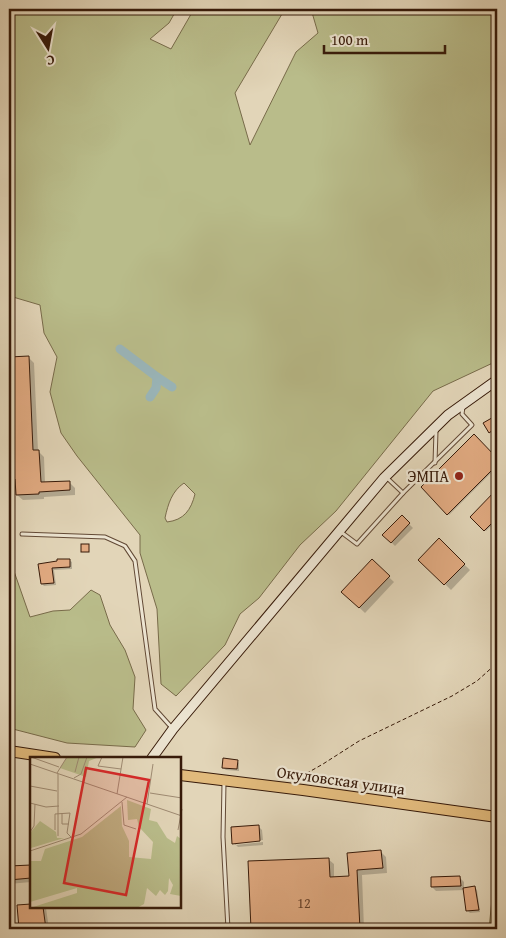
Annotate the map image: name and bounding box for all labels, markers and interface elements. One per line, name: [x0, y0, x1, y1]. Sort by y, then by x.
north arrow: [22, 22, 72, 72]
scale bar: [324, 22, 445, 54]
text: 100 m: [331, 29, 369, 50]
text: С: [45, 50, 56, 71]
place label: ЭМПА: [407, 464, 449, 488]
marker: ЭМПА: [453, 470, 465, 482]
inset map: [30, 757, 181, 908]
street label: Окуловская улица: [276, 759, 407, 801]
house number: 12: [297, 893, 311, 913]

